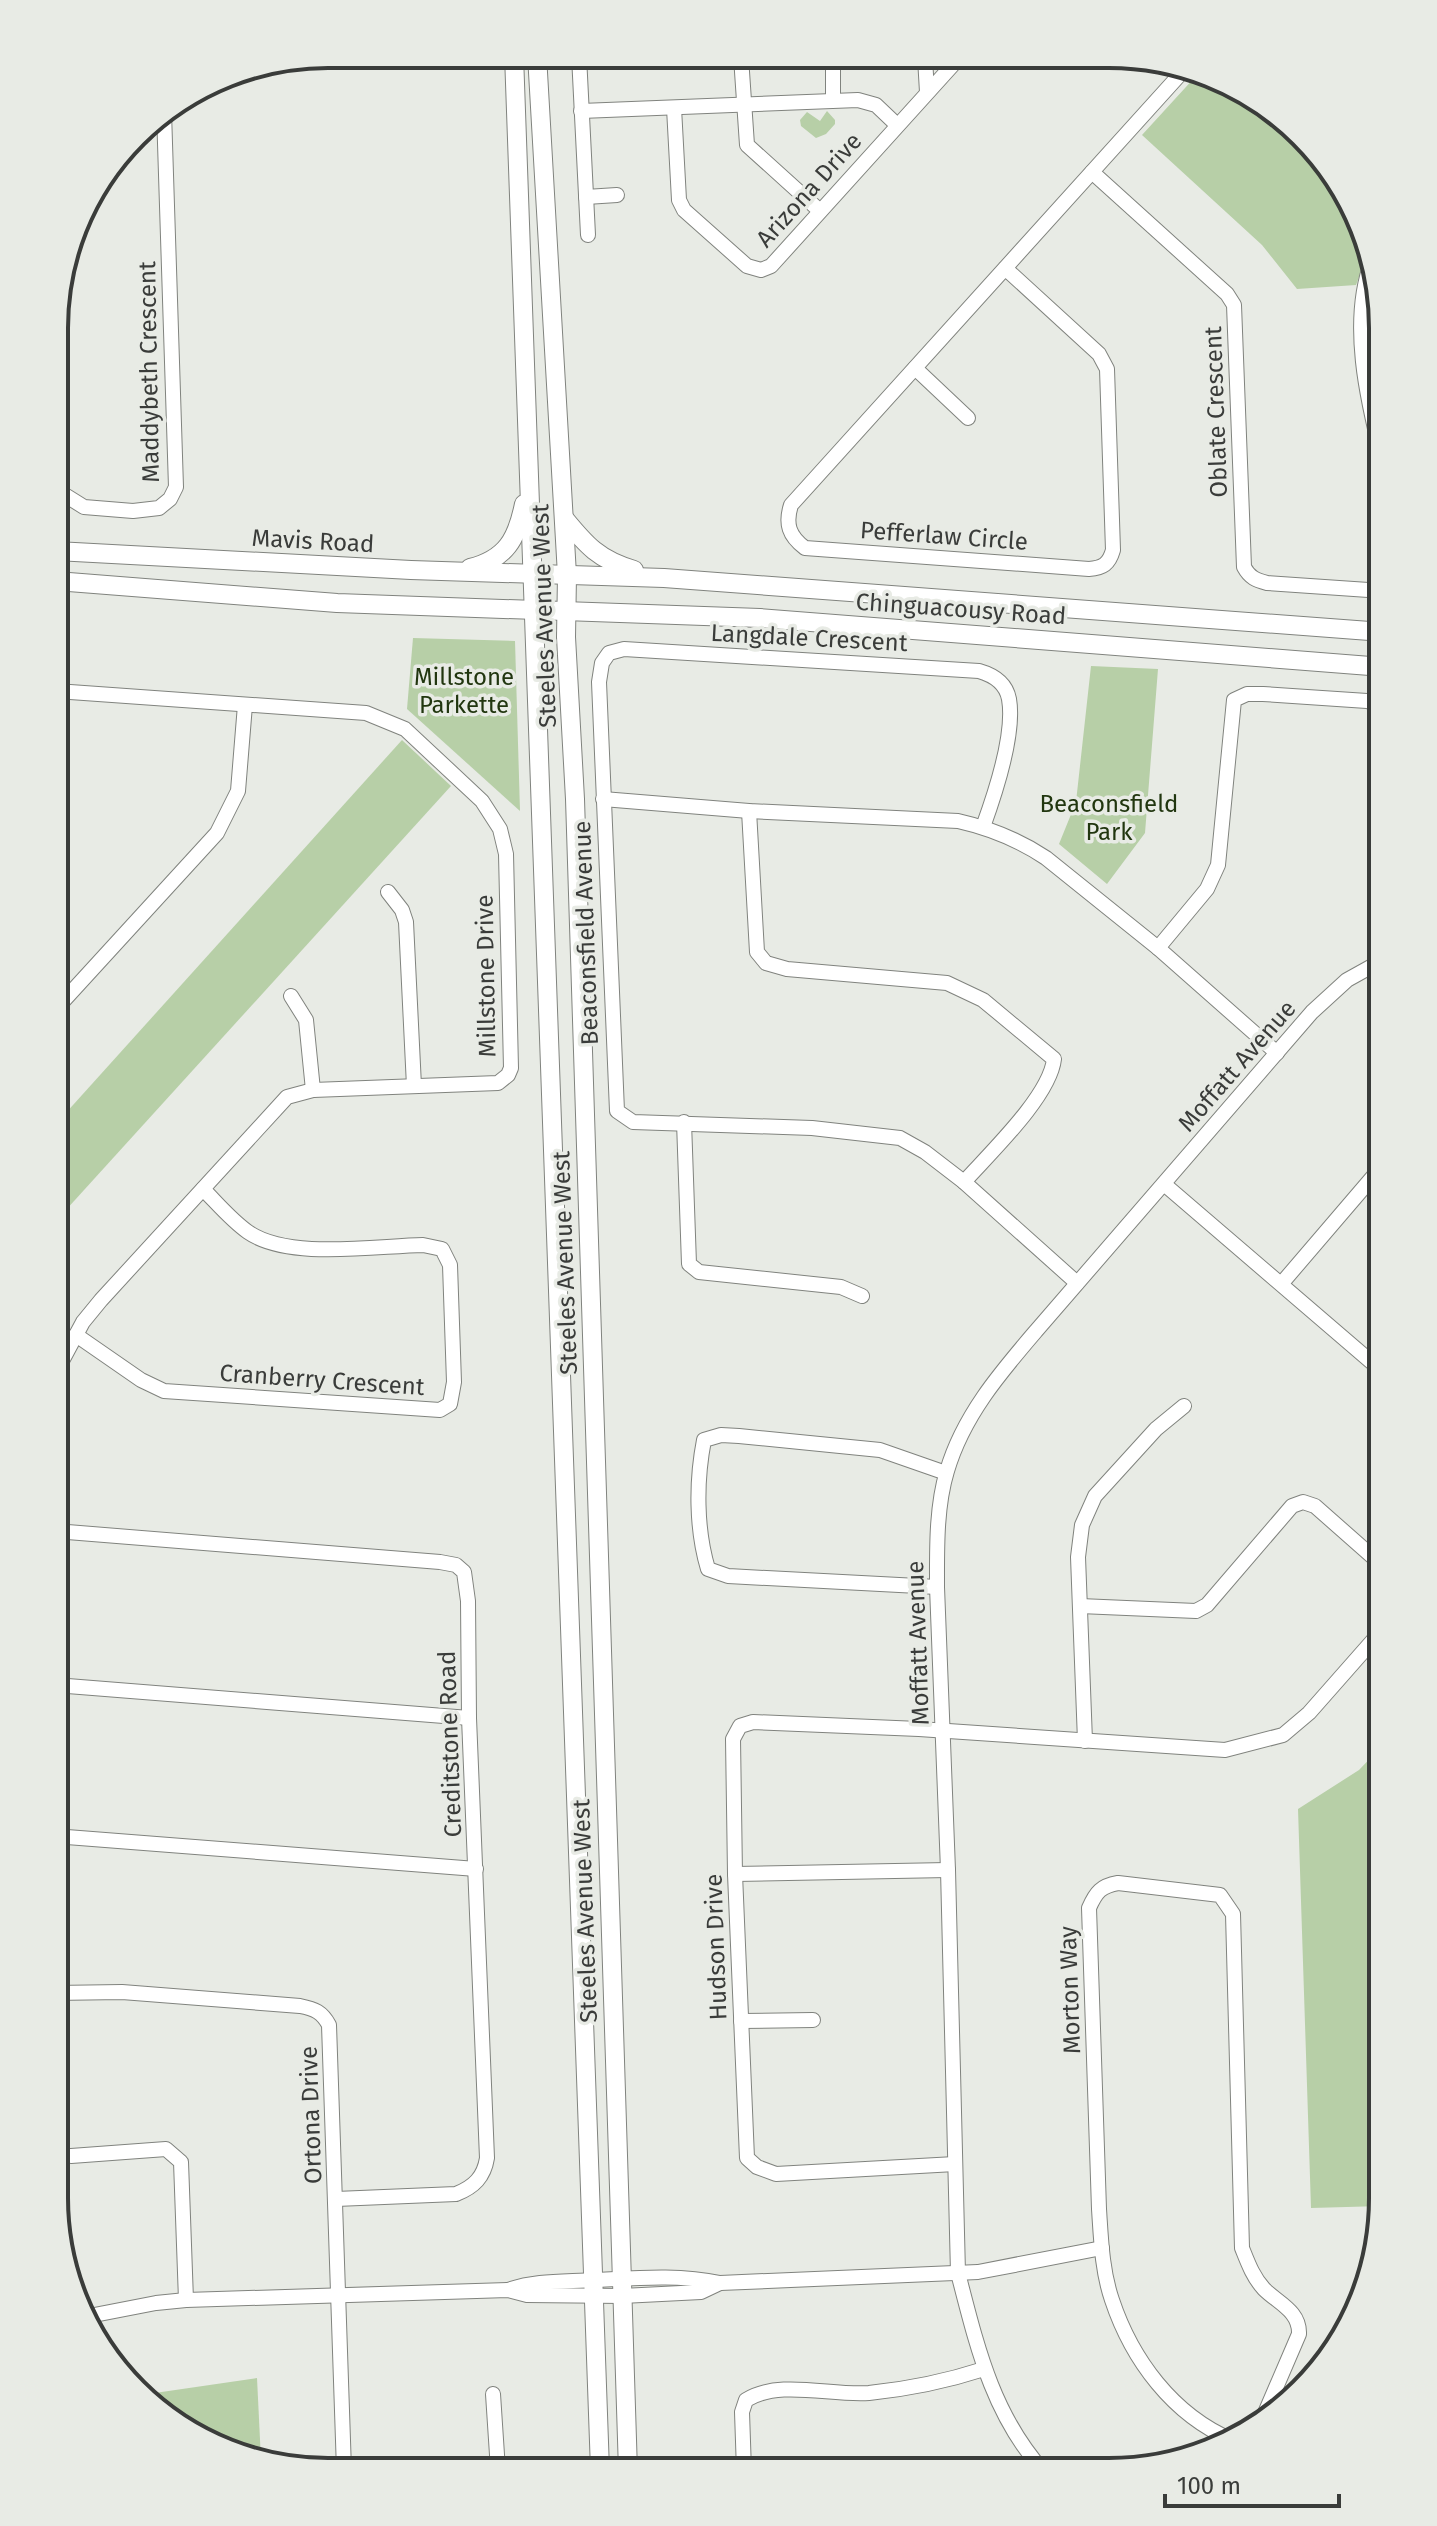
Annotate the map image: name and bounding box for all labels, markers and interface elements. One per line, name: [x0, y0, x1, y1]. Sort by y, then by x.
street label: Arizona Drive: [750, 127, 868, 253]
street label: Maddybeth Crescent: [133, 261, 165, 483]
street label: Oblate Crescent: [1199, 326, 1233, 498]
street label: Steeles Avenue West: [526, 503, 562, 728]
street label: Pefferlaw Circle: [859, 516, 1029, 556]
street label: Mavis Road: [251, 524, 375, 558]
street label: Chinguacousy Road: [855, 588, 1067, 630]
street label: Langdale Crescent: [710, 619, 909, 657]
park label: Millstone Parkette: [414, 663, 514, 719]
park label: Beaconsfield Park: [1040, 790, 1178, 846]
street label: Beaconsfield Avenue: [568, 820, 604, 1046]
street label: Millstone Drive: [471, 894, 501, 1058]
street label: Moffatt Avenue: [1172, 995, 1302, 1137]
street label: Steeles Avenue West: [547, 1150, 583, 1375]
street label: Cranberry Crescent: [219, 1359, 426, 1401]
street label: Moffatt Avenue: [901, 1560, 935, 1726]
street label: Creditstone Road: [433, 1650, 467, 1838]
street label: Steeles Avenue West: [567, 1798, 603, 2023]
street label: Hudson Drive: [699, 1873, 733, 2021]
street label: Morton Way: [1054, 1925, 1086, 2055]
street label: Ortona Drive: [295, 2046, 327, 2184]
scale bar: [1165, 2458, 1339, 2508]
text: 100 m: [1177, 2472, 1241, 2500]

